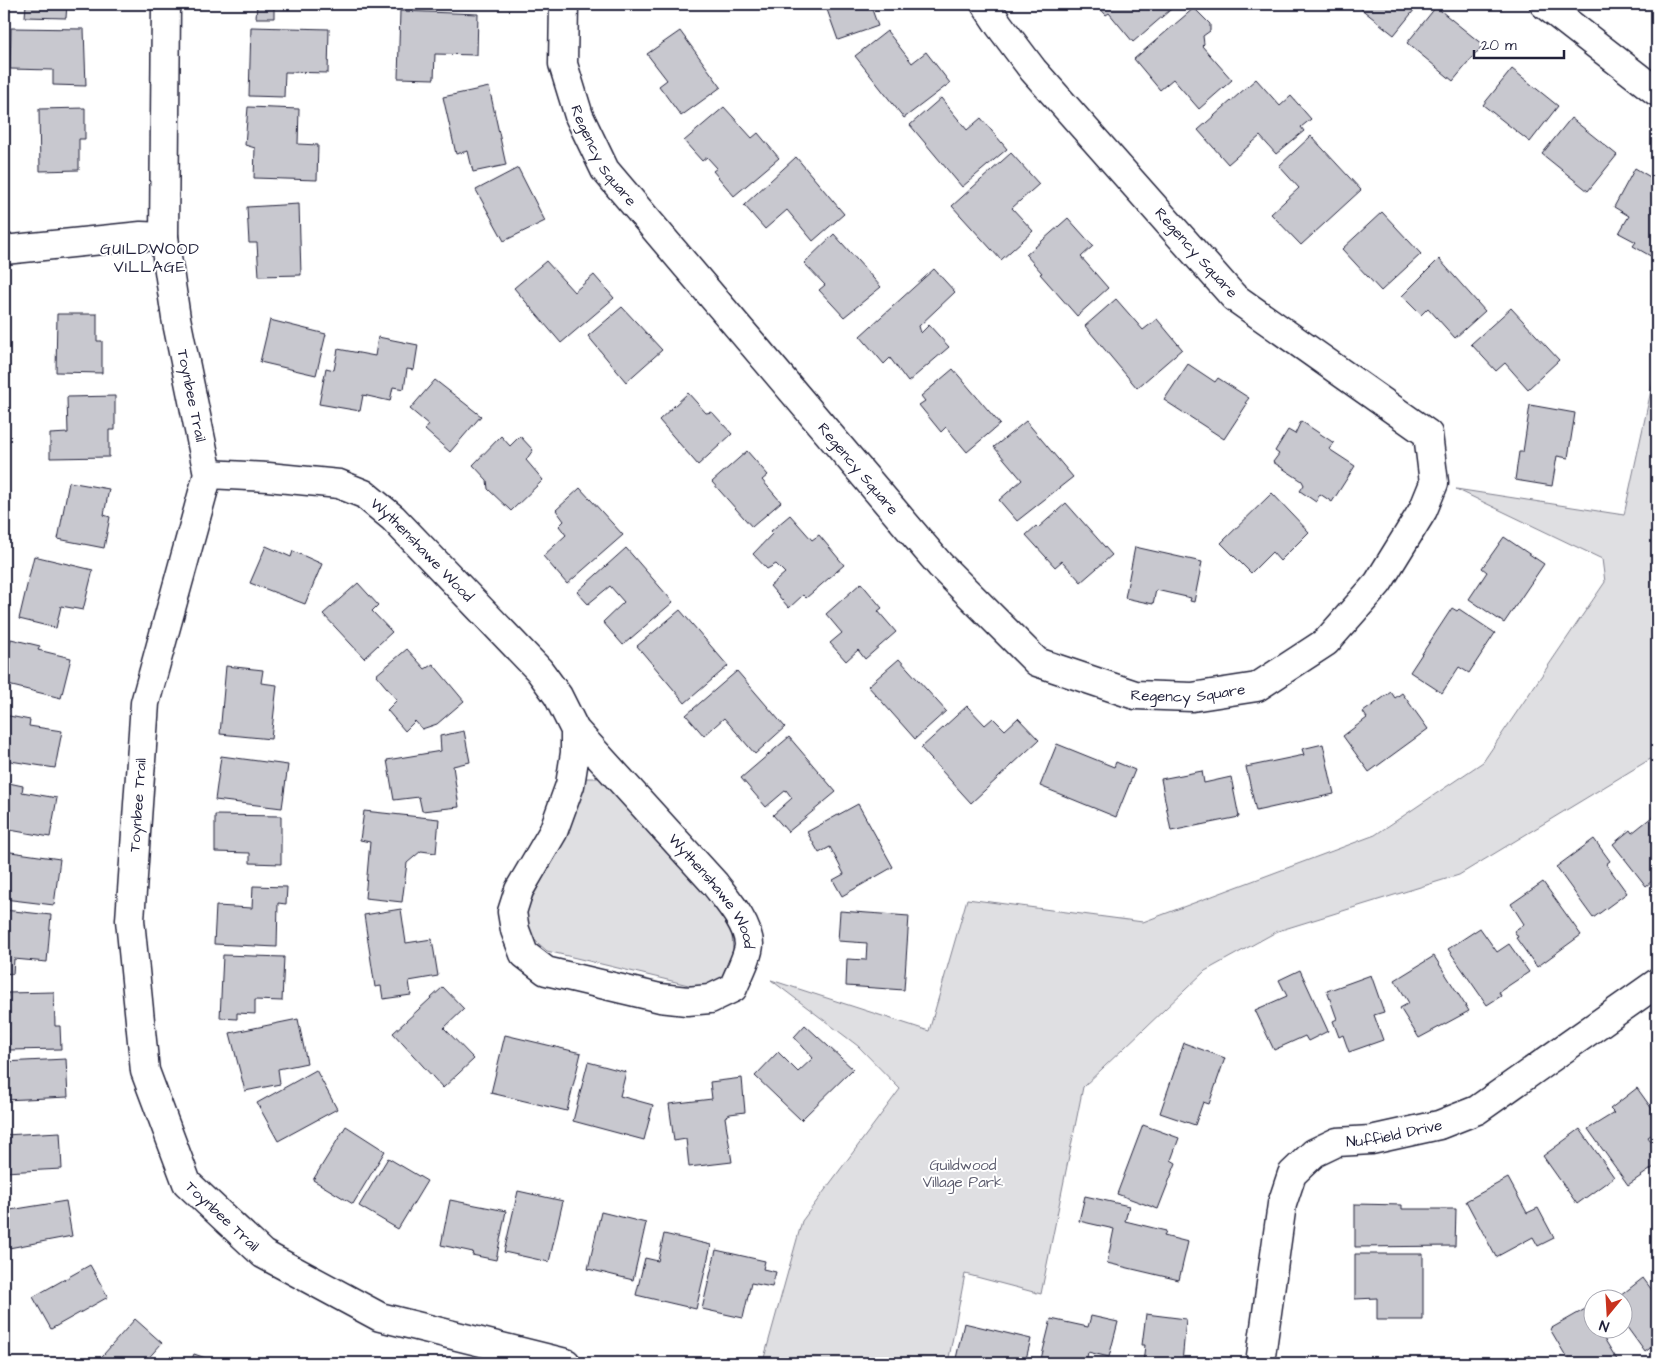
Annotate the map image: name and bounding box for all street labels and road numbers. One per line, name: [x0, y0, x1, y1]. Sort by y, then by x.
street label: Regency Square: [566, 102, 642, 210]
street label: Regency Square: [1149, 203, 1242, 303]
street label: Toynbee Trail: [172, 347, 212, 444]
street label: Regency Square: [813, 418, 904, 519]
street label: Wythenshawe Wood: [366, 493, 479, 607]
street label: Regency Square: [1130, 678, 1247, 708]
street label: Toynbee Trail: [124, 757, 153, 853]
street label: Wythenshawe Wood: [664, 829, 760, 949]
street label: Nuffield Drive: [1346, 1114, 1444, 1152]
street label: Toynbee Trail: [181, 1176, 264, 1256]

